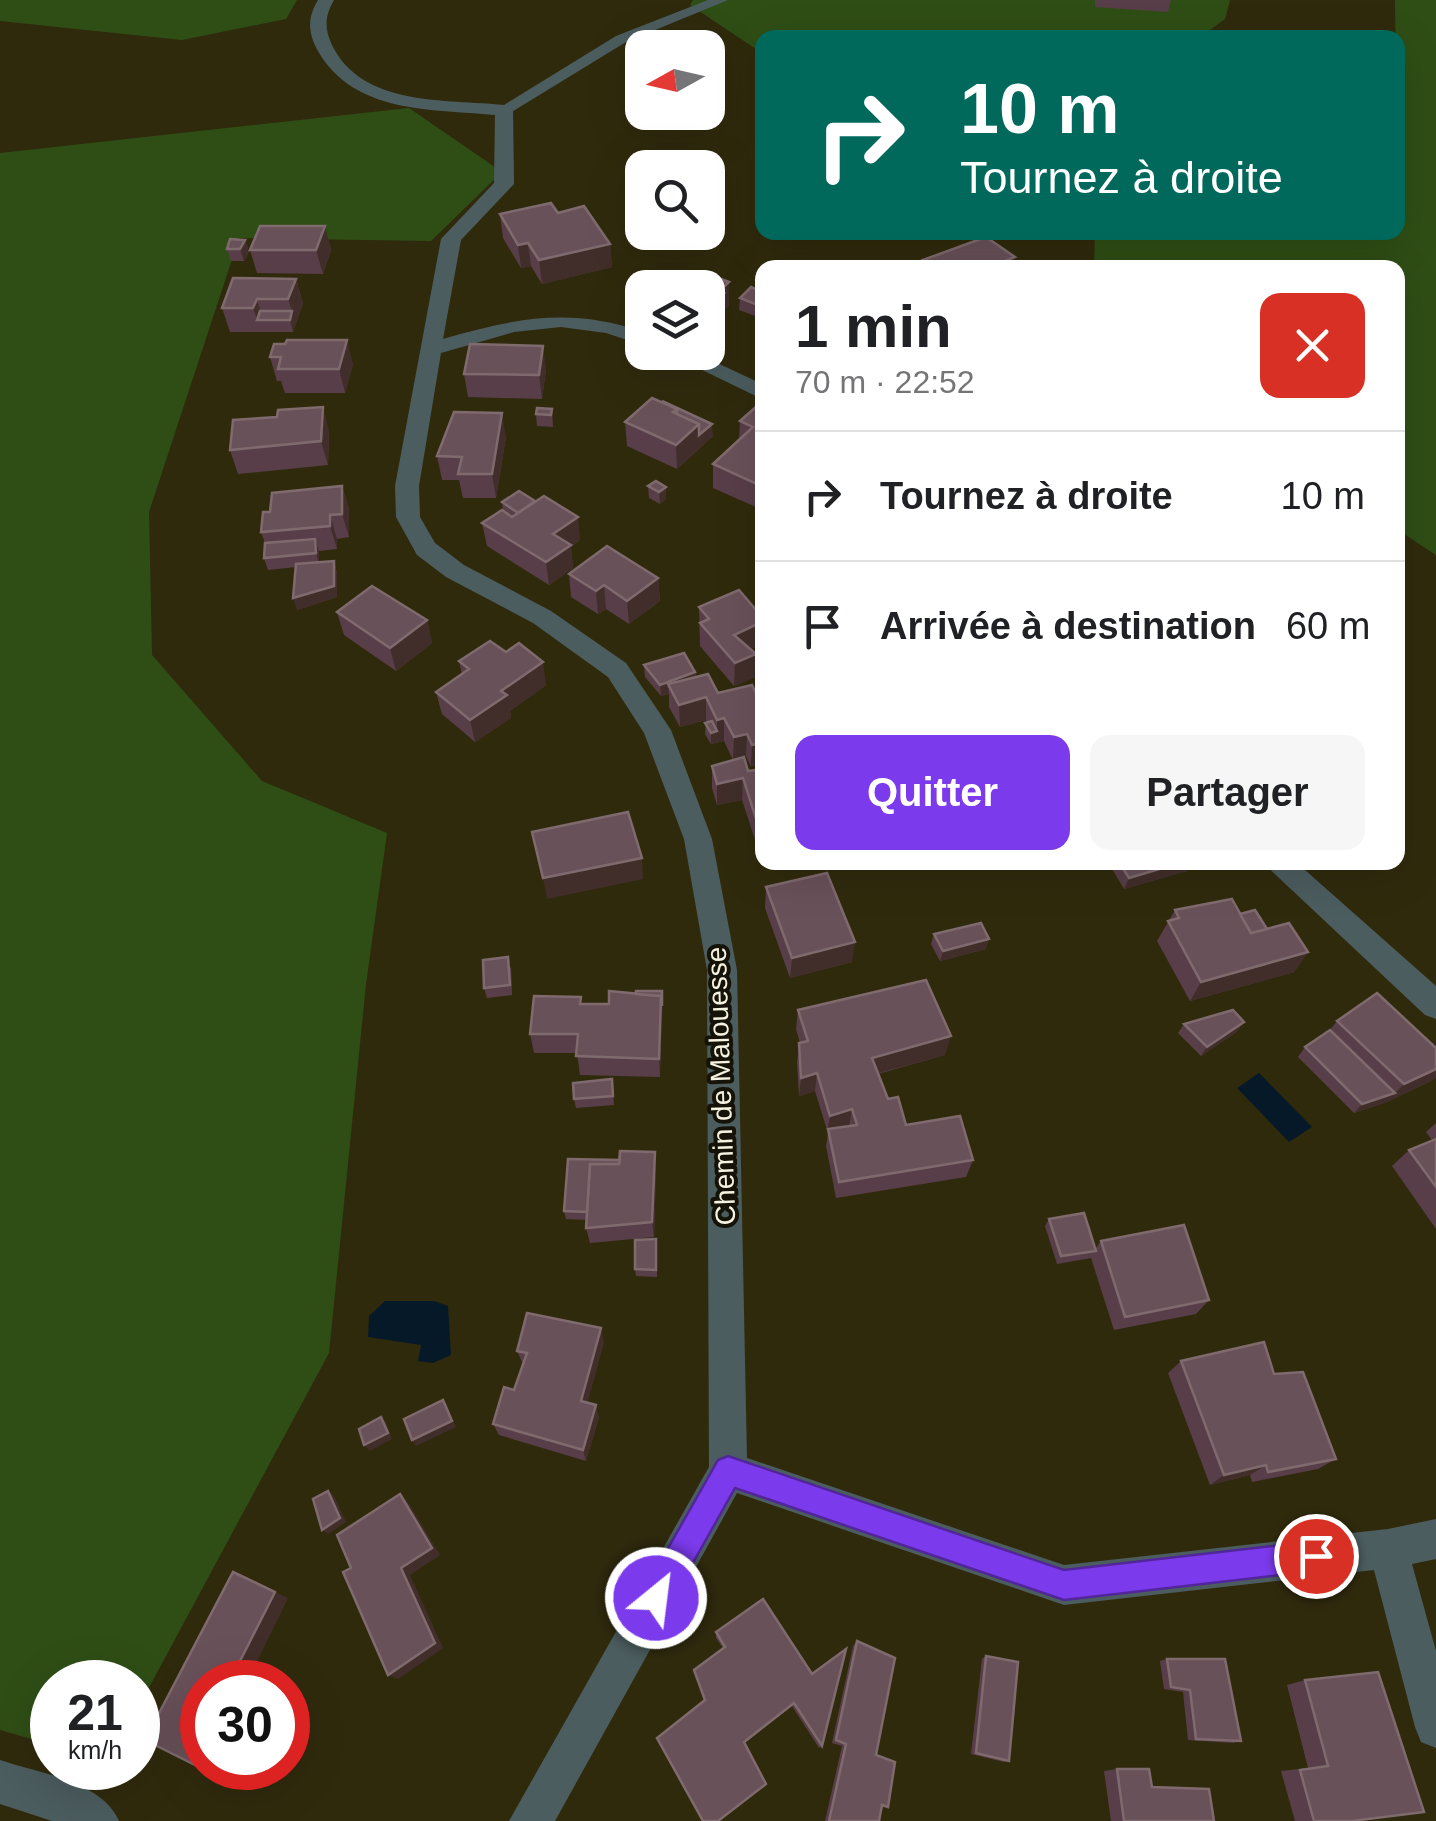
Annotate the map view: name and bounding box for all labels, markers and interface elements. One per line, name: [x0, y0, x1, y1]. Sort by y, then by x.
north arrow: [625, 30, 725, 130]
map controls: [625, 30, 725, 370]
icon: right: [795, 70, 925, 200]
text: 10 m: [960, 70, 1120, 148]
button: search: [625, 150, 725, 250]
text: Tournez à droite: [960, 152, 1283, 203]
button: layers: [625, 270, 725, 370]
text: 1 min: [795, 293, 952, 360]
button: close: [1260, 293, 1365, 398]
text: 70 m · 22:52: [795, 364, 975, 400]
icon: right: [795, 469, 850, 524]
text: Tournez à droite: [880, 475, 1173, 517]
text: 10 m: [1281, 475, 1365, 517]
icon: arrive: [795, 599, 850, 654]
text: Arrivée à destination: [880, 605, 1256, 647]
text: 60 m: [1286, 605, 1370, 647]
button: Quitter: [795, 735, 1070, 850]
button: Partager: [1090, 735, 1365, 850]
street label: Chemin de Malouesse: [701, 946, 741, 1226]
pin: [1274, 1514, 1359, 1599]
icon: arrive: [1289, 1529, 1344, 1584]
position arrow: [604, 1546, 708, 1650]
speed limit sign: 30: [180, 1660, 310, 1790]
text: 21: [67, 1685, 123, 1741]
text: km/h: [68, 1736, 122, 1764]

